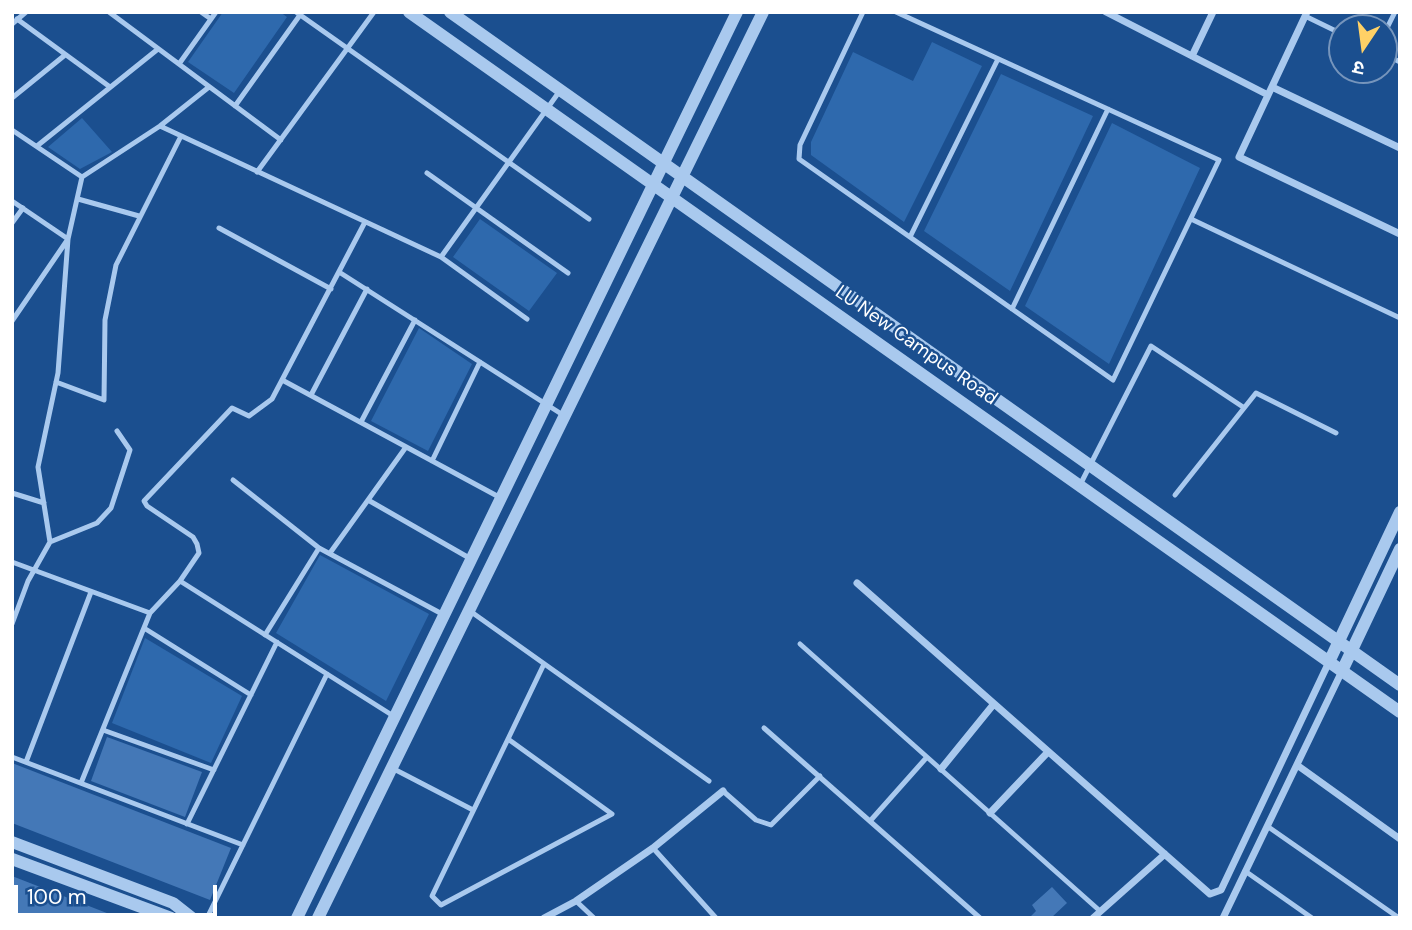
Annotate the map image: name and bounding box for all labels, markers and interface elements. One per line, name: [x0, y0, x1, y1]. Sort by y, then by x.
north arrow: [1328, 14, 1398, 84]
text: उ: [1350, 55, 1367, 81]
street label: LU New Campus Road: [831, 281, 1001, 411]
scale bar: [18, 870, 220, 914]
text: 100 m: [27, 883, 87, 911]

